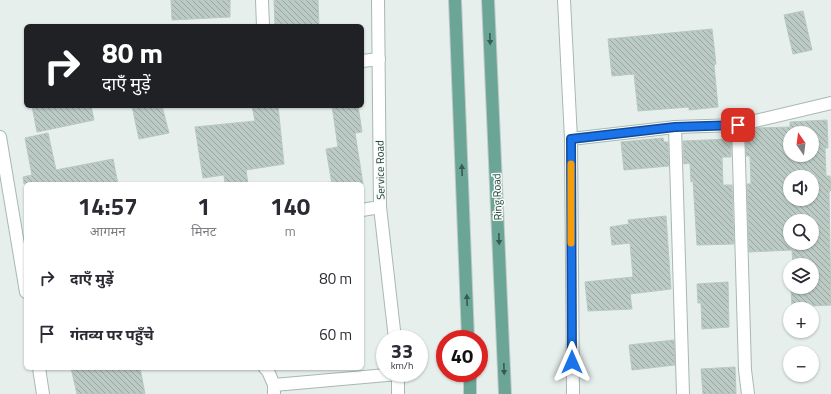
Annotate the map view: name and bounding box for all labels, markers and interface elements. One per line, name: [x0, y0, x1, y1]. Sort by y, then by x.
text: 80 m: [102, 31, 163, 74]
one-way arrow: [487, 33, 493, 46]
icon: right: [36, 40, 88, 92]
text: दाएँ मुड़ें: [102, 70, 151, 97]
pin: [721, 108, 755, 142]
icon: arrive: [727, 114, 749, 136]
north arrow: [783, 126, 819, 162]
map controls: [783, 126, 819, 382]
street label: Service Road: [371, 140, 389, 200]
one-way arrow: [459, 163, 465, 176]
button: sound: [783, 170, 819, 206]
street label: Ring Road: [488, 173, 506, 221]
text: 14:57: [78, 188, 138, 224]
text: 1: [197, 188, 211, 224]
text: 140: [270, 188, 310, 224]
button: search: [783, 214, 819, 250]
text: आगमन: [90, 221, 125, 241]
text: मिनट: [191, 221, 216, 241]
text: m: [285, 221, 296, 241]
one-way arrow: [495, 233, 502, 245]
button: layers: [783, 258, 819, 294]
icon: right: [36, 267, 58, 289]
text: दाएँ मुड़ें: [70, 267, 114, 290]
text: 80 m: [319, 267, 352, 290]
one-way arrow: [464, 293, 470, 306]
button: +: [783, 302, 819, 338]
icon: arrive: [36, 323, 58, 345]
text: गंतव्य पर पहुँचे: [70, 323, 154, 346]
text: 60 m: [319, 323, 352, 346]
speed limit sign: 40: [436, 330, 488, 382]
text: 33: [391, 335, 413, 366]
position arrow: [551, 341, 593, 383]
button: −: [783, 346, 819, 382]
text: km/h: [391, 358, 413, 373]
one-way arrow: [501, 363, 507, 376]

